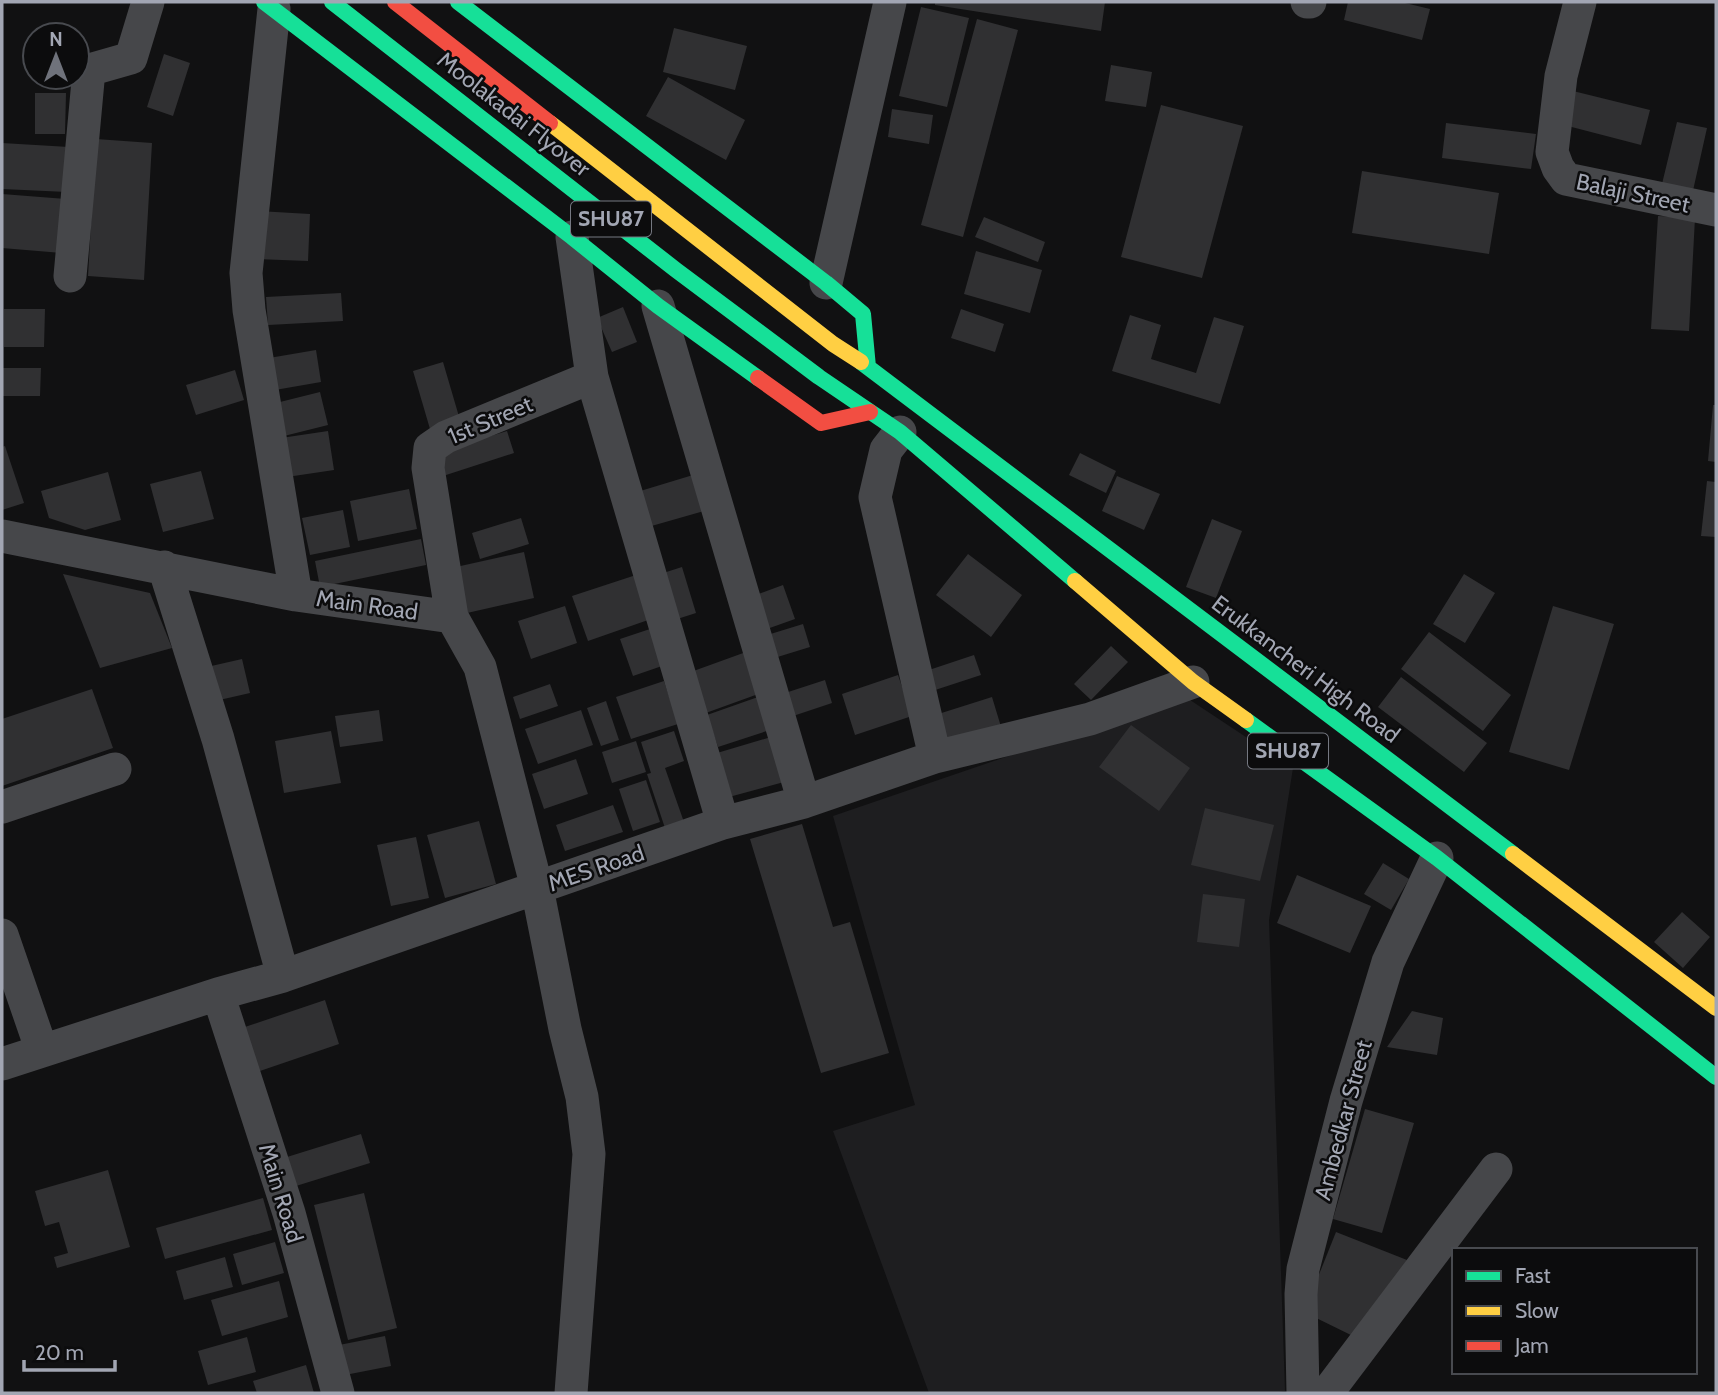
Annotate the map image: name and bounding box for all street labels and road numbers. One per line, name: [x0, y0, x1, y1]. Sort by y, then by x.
street label: Moolakadai Flyover: [432, 46, 597, 183]
street label: Balaji Street: [1574, 167, 1693, 219]
road number: SHU87: [571, 202, 651, 236]
street label: 1st Street: [444, 390, 537, 450]
street label: Main Road: [314, 584, 420, 626]
street label: Erukkancheri High Road: [1206, 589, 1406, 749]
road number: SHU87: [1248, 734, 1328, 768]
street label: MES Road: [544, 839, 648, 897]
street label: Ambedkar Street: [1308, 1037, 1378, 1203]
street label: Main Road: [253, 1140, 309, 1246]

